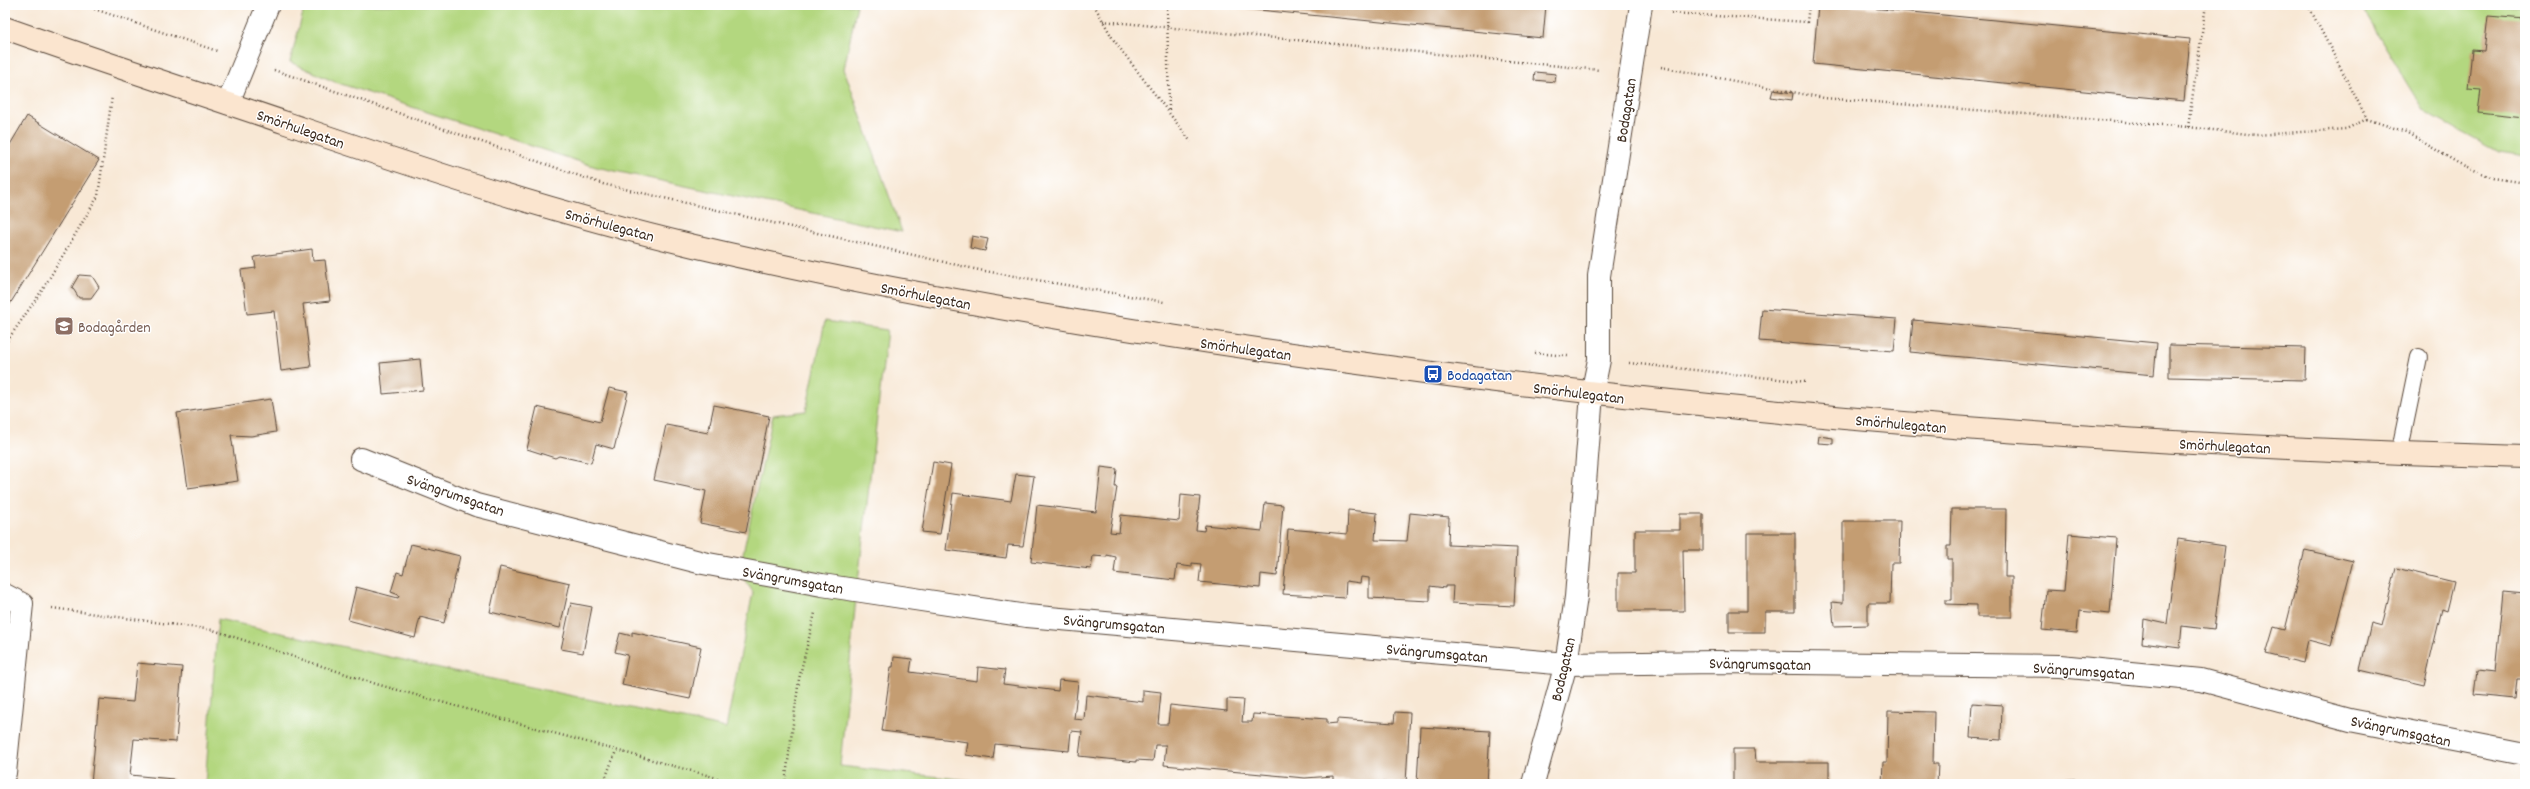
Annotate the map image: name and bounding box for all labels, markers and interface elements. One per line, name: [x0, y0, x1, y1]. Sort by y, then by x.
street label: Bodagatan: [1611, 76, 1644, 144]
street label: Smörhulegatan: [253, 105, 347, 156]
street label: Smörhulegatan: [562, 203, 657, 249]
street label: Smörhulegatan: [878, 277, 973, 317]
school or university icon: Bodagården: [53, 315, 75, 337]
place label: Bodagården: [78, 317, 151, 340]
street label: Smörhulegatan: [1199, 333, 1293, 368]
bus stop icon: Bodagatan: [1422, 363, 1444, 385]
place label: Bodagatan: [1447, 365, 1512, 388]
street label: Smörhulegatan: [1532, 377, 1626, 411]
street label: Smörhulegatan: [1854, 410, 1947, 441]
street label: Smörhulegatan: [2179, 434, 2271, 461]
street label: Svängrumsgatan: [403, 469, 507, 524]
street label: Svängrumsgatan: [740, 561, 845, 602]
street label: Svängrumsgatan: [1062, 610, 1166, 641]
street label: Bodagatan: [1546, 635, 1583, 704]
street label: Svängrumsgatan: [1385, 639, 1489, 670]
street label: Svängrumsgatan: [1709, 653, 1811, 678]
street label: Svängrumsgatan: [2032, 657, 2135, 688]
street label: Svängrumsgatan: [2348, 711, 2453, 754]

